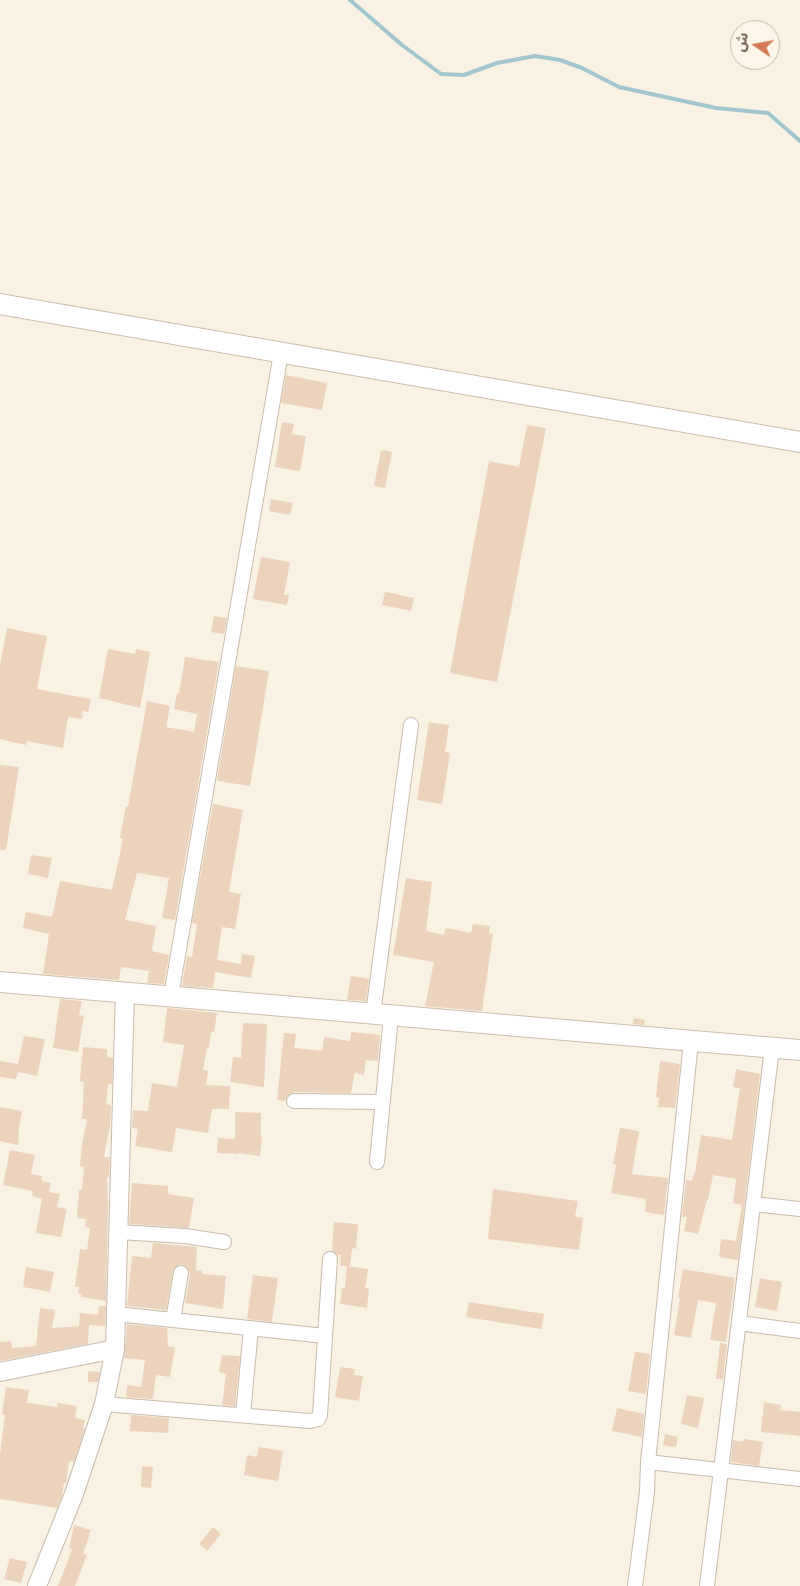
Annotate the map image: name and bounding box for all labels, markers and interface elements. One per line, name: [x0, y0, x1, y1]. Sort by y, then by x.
north arrow: [730, 20, 780, 70]
text: ش: [731, 31, 751, 53]

